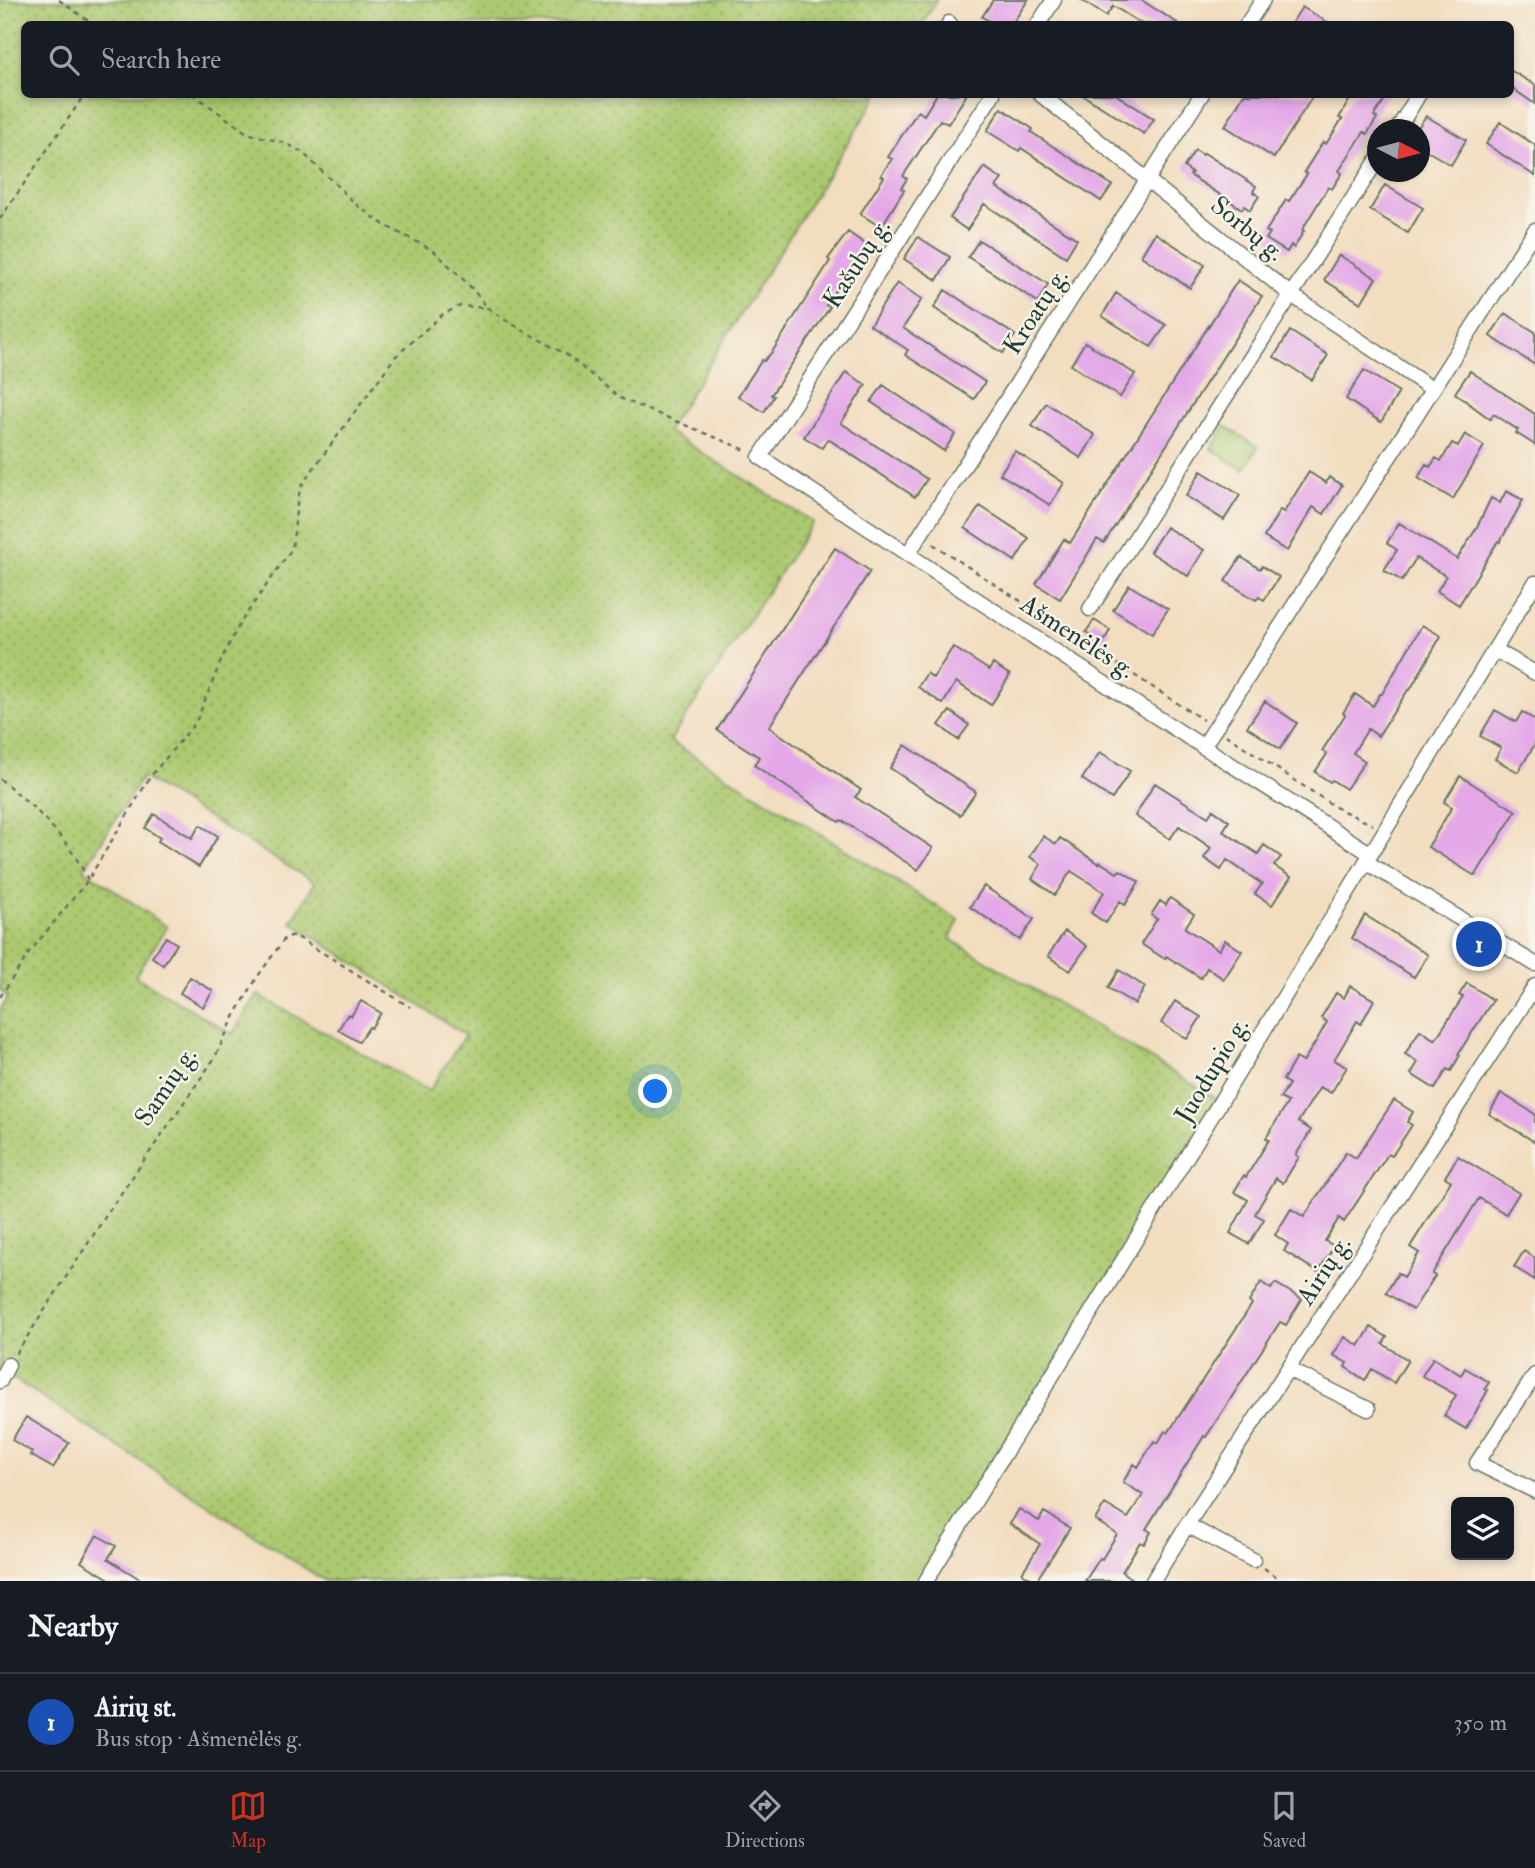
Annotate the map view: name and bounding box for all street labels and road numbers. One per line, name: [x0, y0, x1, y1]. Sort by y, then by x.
street label: Sorbų g.: [1204, 189, 1291, 268]
street label: Kašubų g.: [816, 213, 898, 314]
street label: Kroatų g.: [996, 263, 1075, 361]
street label: Ašmenėlės g.: [1013, 587, 1141, 686]
street label: Juodupio g.: [1167, 1012, 1257, 1131]
street label: Samių g.: [128, 1041, 204, 1132]
street label: Airių g.: [1289, 1230, 1358, 1312]

